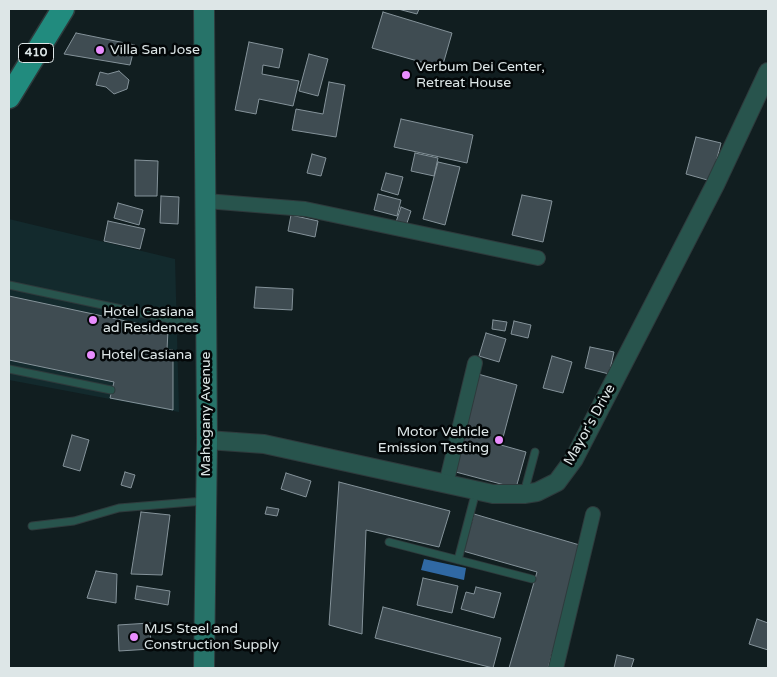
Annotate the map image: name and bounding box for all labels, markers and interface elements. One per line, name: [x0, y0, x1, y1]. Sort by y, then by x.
place label: Villa San Jose: [110, 42, 200, 58]
road number: 410: [18, 44, 54, 62]
marker: Villa San Jose: [94, 44, 106, 56]
place label: Verbum Dei Center, Retreat House: [416, 59, 545, 92]
marker: Verbum Dei Center, Retreat House: [400, 69, 412, 81]
place label: Hotel Casiana ad Residences: [103, 304, 199, 336]
marker: Hotel Casiana ad Residences: [87, 314, 99, 326]
place label: Hotel Casiana: [101, 347, 192, 363]
marker: Hotel Casiana: [85, 349, 97, 361]
street label: Mahogany Avenue: [198, 352, 214, 476]
street label: Mayor's Drive: [561, 381, 619, 469]
place label: Motor Vehicle Emission Testing: [378, 424, 489, 457]
marker: Motor Vehicle Emission Testing: [493, 434, 505, 446]
place label: MJS Steel and Construction Supply: [144, 621, 279, 654]
marker: MJS Steel and Construction Supply: [128, 631, 140, 643]

